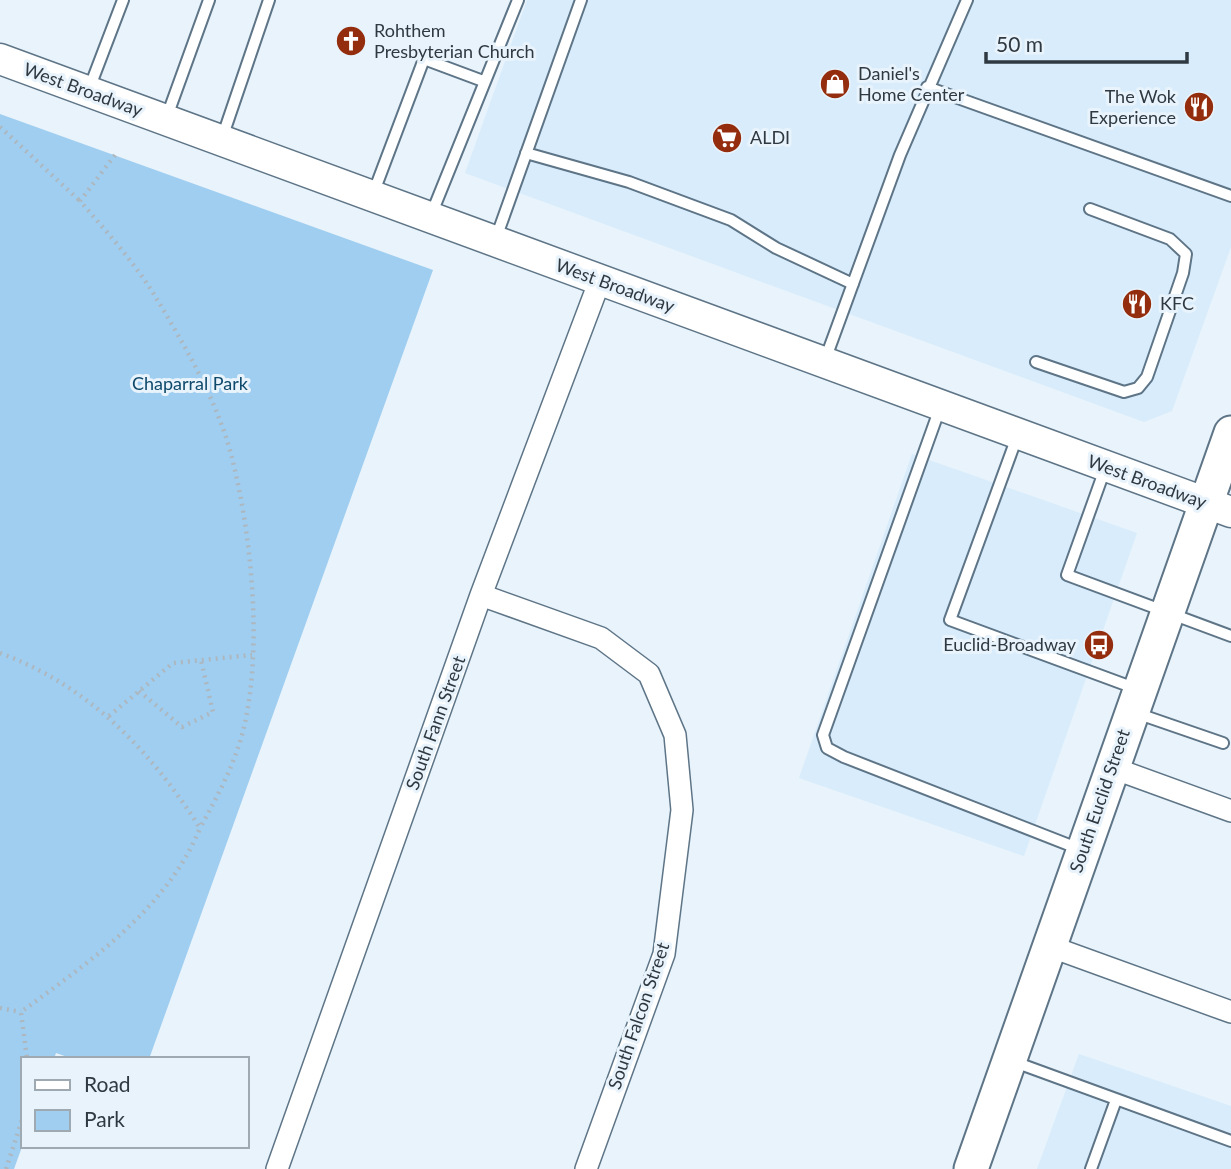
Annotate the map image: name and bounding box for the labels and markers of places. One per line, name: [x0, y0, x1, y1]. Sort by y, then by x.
place label: Rohthem Presbyterian Church: [374, 19, 535, 62]
church icon: Rohthem Presbyterian Church: [334, 24, 368, 58]
place label: Daniel's Home Center: [858, 62, 965, 105]
shop icon: Daniel's Home Center: [818, 67, 852, 101]
place label: The Wok Experience: [1089, 85, 1177, 128]
restaurant icon: The Wok Experience: [1182, 90, 1216, 124]
supermarket icon: ALDI: [710, 121, 744, 155]
place label: ALDI: [750, 126, 790, 148]
restaurant icon: KFC: [1120, 287, 1154, 321]
place label: KFC: [1160, 292, 1194, 314]
bus stop icon: Euclid-Broadway: [1082, 628, 1116, 662]
place label: Euclid-Broadway: [943, 633, 1077, 655]

